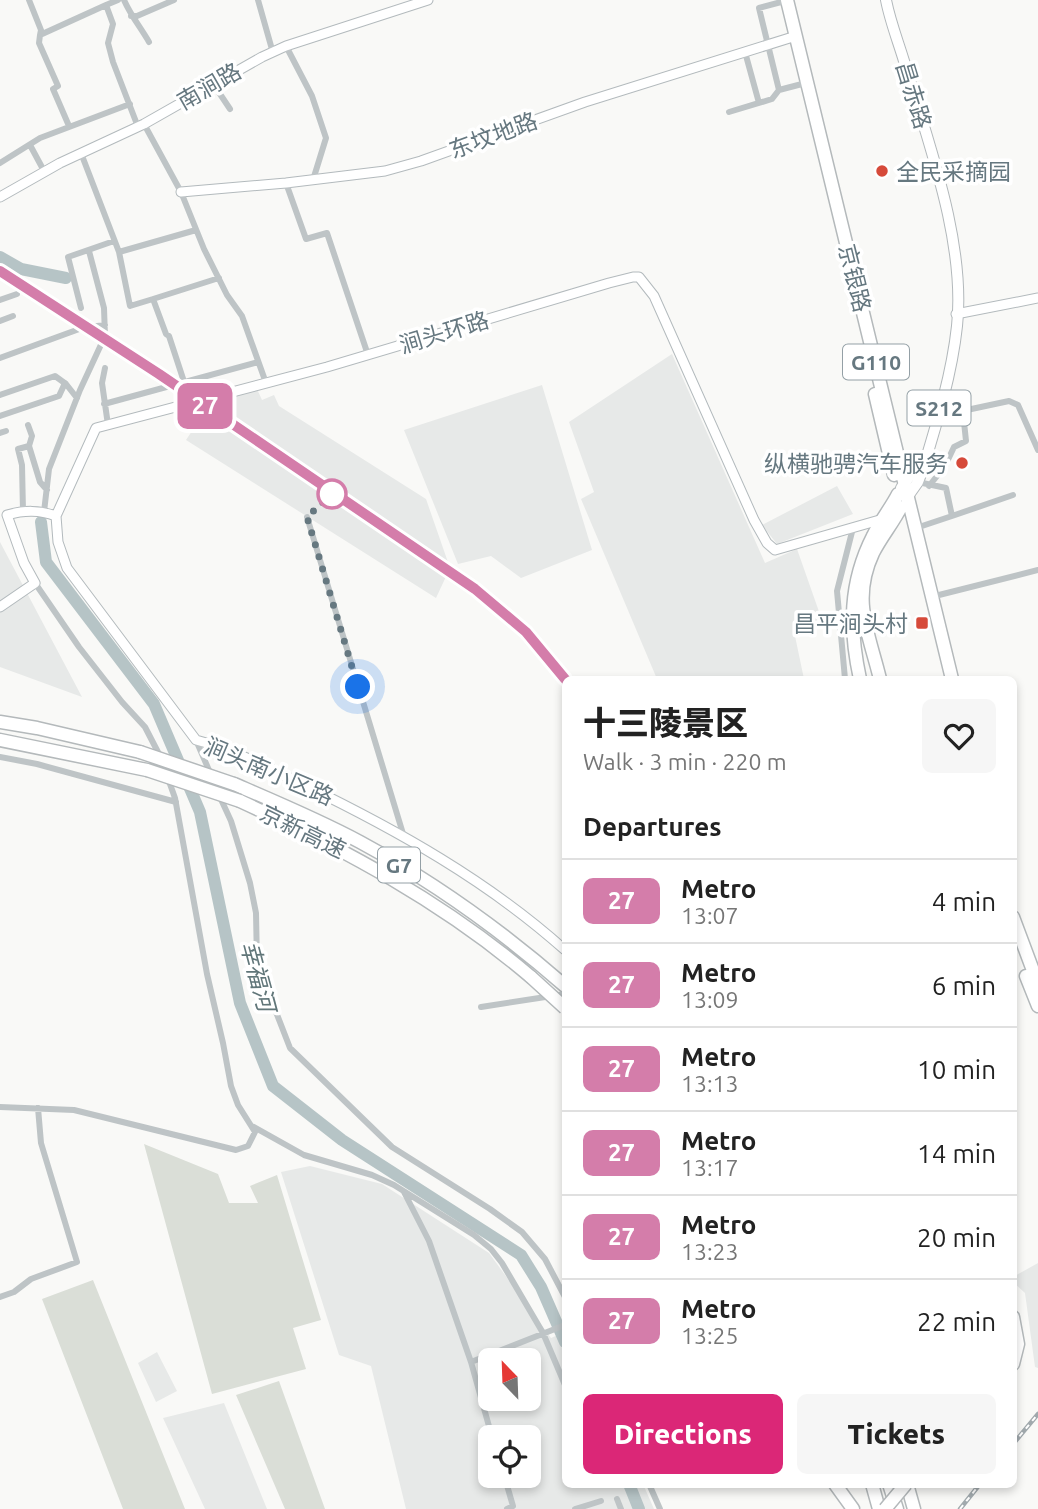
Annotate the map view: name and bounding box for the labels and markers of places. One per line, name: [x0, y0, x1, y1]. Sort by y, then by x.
place label: 全民采摘园: [896, 159, 1011, 184]
marker: 全民采摘园: [874, 163, 890, 179]
place label: 纵横驰骋汽车服务: [764, 451, 948, 476]
marker: 纵横驰骋汽车服务: [954, 455, 970, 471]
unlabelled marker: [317, 479, 347, 509]
place label: 昌平涧头村: [793, 611, 908, 636]
marker: 昌平涧头村: [914, 615, 930, 631]

